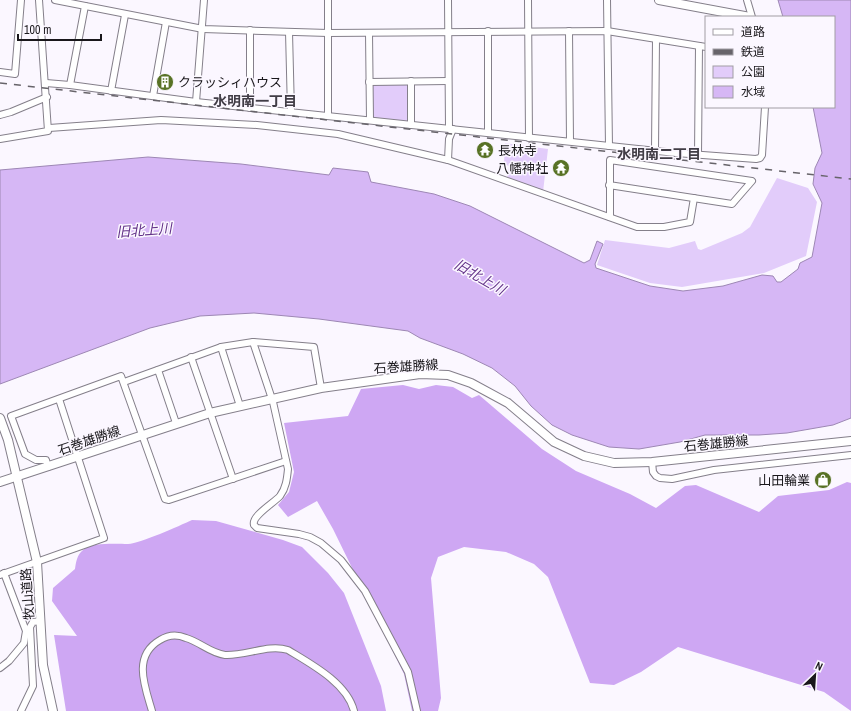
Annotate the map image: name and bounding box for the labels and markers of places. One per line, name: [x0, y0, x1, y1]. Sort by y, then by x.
building icon: クラッシィハウス: [155, 72, 175, 92]
place label: クラッシィハウス: [178, 74, 282, 91]
temple icon: 長林寺: [475, 140, 495, 160]
place label: 長林寺: [498, 142, 537, 159]
temple icon: 八幡神社: [551, 158, 571, 178]
place label: 八幡神社: [496, 160, 548, 177]
shop icon: 山田輪業: [813, 470, 833, 490]
place label: 山田輪業: [758, 472, 810, 489]

